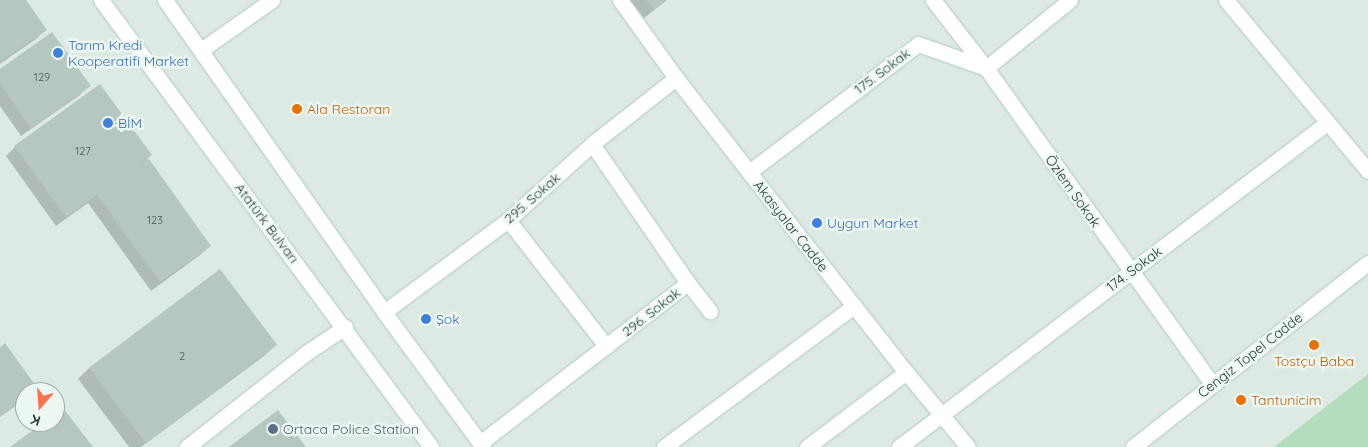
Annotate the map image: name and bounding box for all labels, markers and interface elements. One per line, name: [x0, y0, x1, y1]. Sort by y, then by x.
place label: Tarım Kredi Kooperatifi Market: [68, 37, 189, 70]
street label: 175. Sokak: [851, 45, 913, 97]
marker: Tarım Kredi Kooperatifi Market: [52, 47, 64, 59]
house number: 129: [34, 70, 50, 84]
place label: Ala Restoran: [307, 101, 390, 117]
marker: Ala Restoran: [291, 103, 303, 115]
place label: BİM: [118, 115, 142, 131]
marker: BİM: [102, 117, 114, 129]
house number: 127: [75, 144, 91, 158]
street label: Özlem Sokak: [1042, 151, 1104, 231]
street label: 295. Sokak: [500, 169, 564, 227]
street label: Akasyalar Cadde: [750, 177, 832, 275]
street label: Atatürk Bulvarı: [231, 180, 303, 266]
house number: 123: [147, 213, 163, 227]
place label: Uygun Market: [827, 215, 919, 231]
marker: Uygun Market: [811, 217, 823, 229]
street label: 174. Sokak: [1103, 243, 1165, 295]
street label: 296. Sokak: [619, 284, 683, 340]
street label: Cengiz Topel Cadde: [1194, 309, 1306, 401]
place label: Şok: [436, 311, 460, 327]
marker: Şok: [420, 313, 432, 325]
marker: Tostçu Baba: [1308, 339, 1320, 351]
house number: 2: [179, 349, 185, 363]
place label: Tostçu Baba: [1274, 353, 1354, 369]
north arrow: [15, 382, 65, 432]
place label: Tantunicim: [1251, 392, 1321, 408]
marker: Tantunicim: [1235, 394, 1247, 406]
text: K: [29, 410, 43, 430]
place label: Ortaca Police Station: [283, 421, 419, 437]
marker: Ortaca Police Station: [267, 423, 279, 435]

